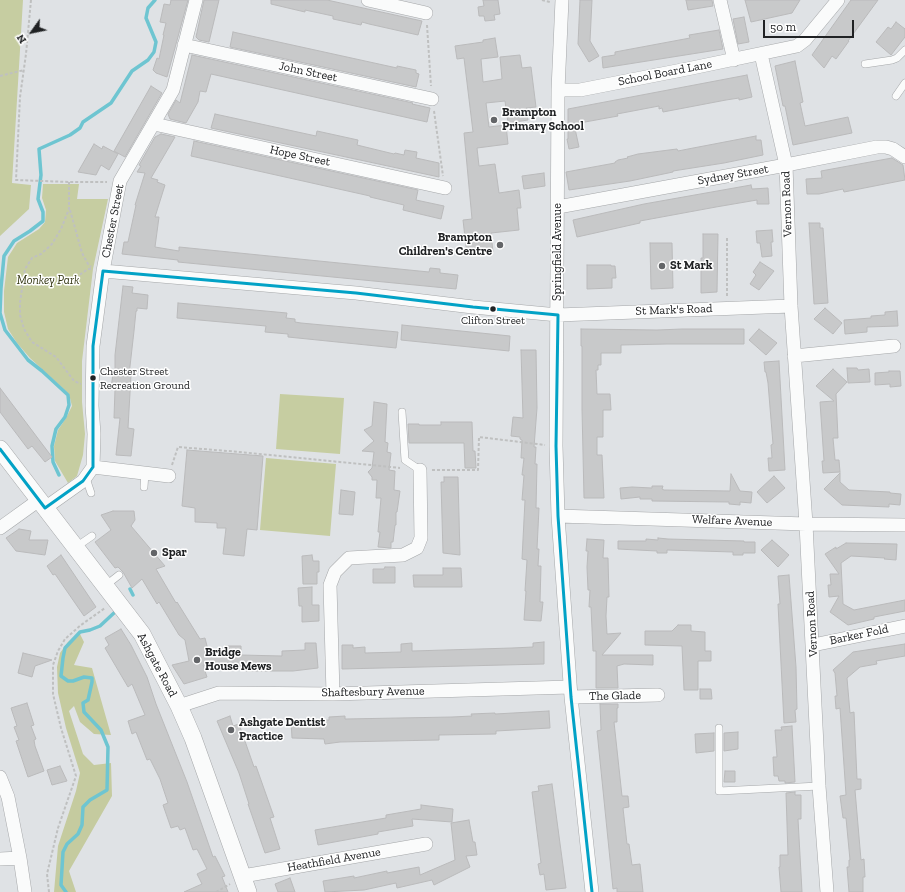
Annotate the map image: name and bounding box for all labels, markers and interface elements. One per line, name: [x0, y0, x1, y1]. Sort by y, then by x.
north arrow: [12, 12, 52, 52]
scale bar: [765, 12, 856, 38]
text: 50 m: [770, 20, 796, 34]
text: N: [14, 32, 29, 46]
street label: School Board Lane: [617, 57, 713, 89]
street label: John Street: [278, 59, 338, 85]
place label: Brampton Primary School: [502, 106, 584, 134]
marker: Brampton Primary School: [489, 115, 499, 125]
street label: Hope Street: [268, 143, 332, 169]
street label: Sydney Street: [696, 162, 770, 188]
street label: Vernon Road: [779, 171, 795, 237]
street label: Chester Street: [99, 183, 127, 259]
street label: Springfield Avenue: [551, 203, 565, 301]
place label: Brampton Children's Centre: [399, 231, 492, 259]
marker: Brampton Children's Centre: [495, 240, 505, 250]
place label: St Mark: [670, 259, 712, 273]
marker: St Mark: [657, 261, 667, 271]
park label: Monkey Park: [17, 274, 79, 288]
street label: St Mark's Road: [635, 301, 713, 319]
marker: Clifton Street: [488, 304, 498, 314]
place label: Clifton Street: [461, 314, 525, 328]
place label: Chester Street Recreation Ground: [100, 365, 190, 391]
marker: Chester Street Recreation Ground: [88, 373, 98, 383]
street label: Welfare Avenue: [692, 512, 772, 530]
place label: Spar: [162, 546, 187, 560]
marker: Spar: [149, 548, 159, 558]
street label: Vernon Road: [803, 591, 821, 657]
street label: Barker Fold: [828, 622, 890, 648]
street label: Ashgate Road: [134, 630, 180, 700]
place label: Bridge House Mews: [205, 646, 271, 674]
marker: Bridge House Mews: [192, 655, 202, 665]
street label: Shaftesbury Avenue: [321, 684, 425, 700]
street label: The Glade: [589, 688, 641, 704]
place label: Ashgate Dentist Practice: [239, 716, 325, 744]
marker: Ashgate Dentist Practice: [226, 725, 236, 735]
street label: Heathfield Avenue: [286, 845, 382, 875]

